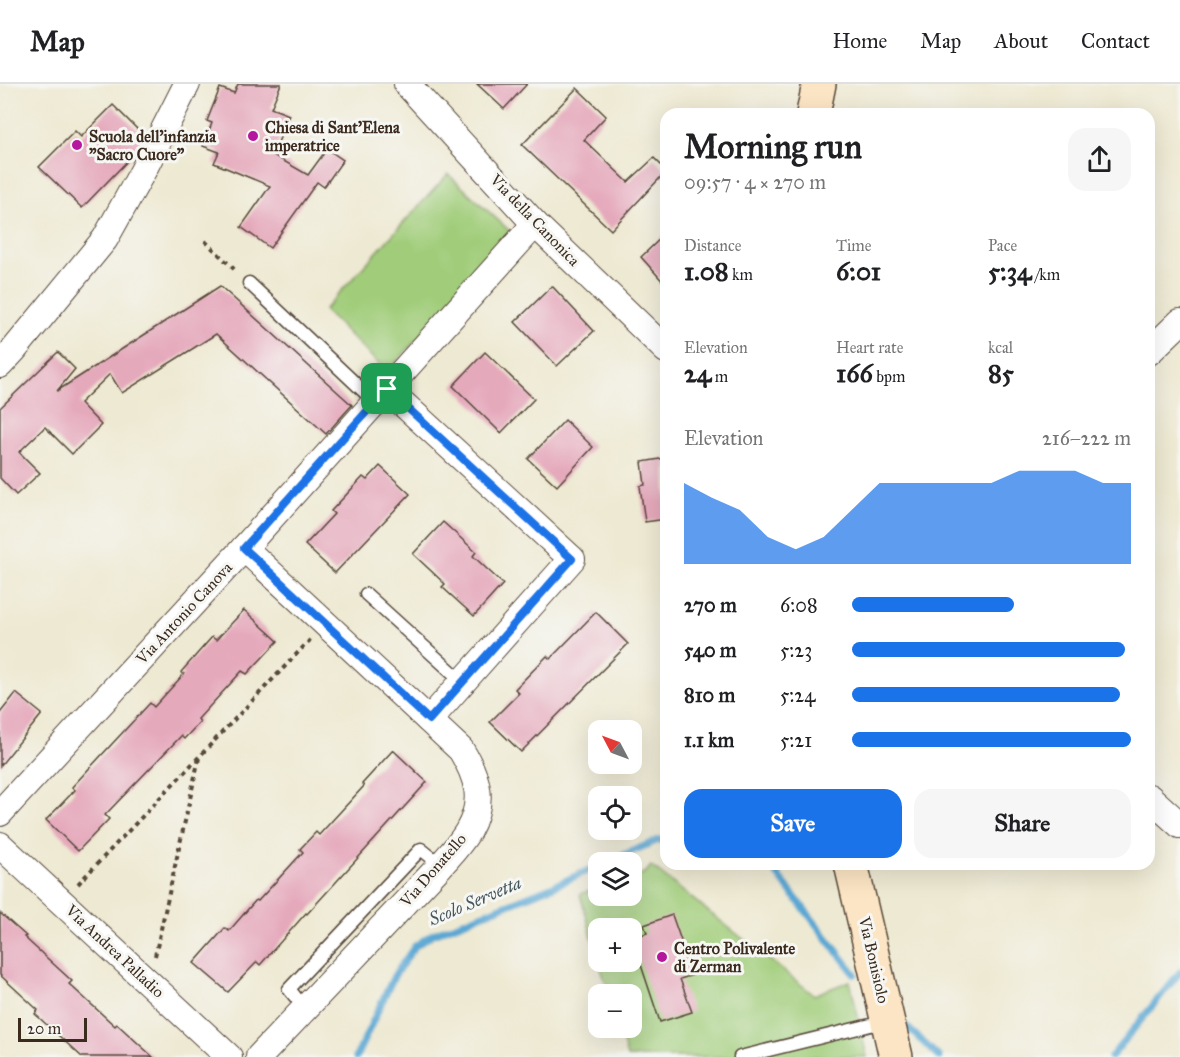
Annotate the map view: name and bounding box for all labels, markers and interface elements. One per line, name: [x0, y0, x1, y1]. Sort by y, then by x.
text: Map: [30, 24, 85, 59]
text: Home: [832, 28, 887, 54]
text: Map: [920, 28, 961, 54]
text: About: [994, 28, 1048, 54]
text: Contact: [1081, 28, 1150, 54]
place label: Chiesa di Sant'Elena imperatrice: [265, 118, 401, 156]
place label: Scuola dell'infanzia "Sacro Cuore": [89, 127, 217, 164]
text: Morning run: [684, 127, 862, 167]
button: share: [1068, 128, 1131, 191]
marker: Chiesa di Sant'Elena imperatrice: [246, 129, 260, 143]
marker: Scuola dell'infanzia "Sacro Cuore": [70, 138, 84, 152]
street label: Via della Canonica: [486, 169, 584, 270]
text: 09:57 · 4 × 270 m: [684, 170, 826, 194]
text: Distance: [684, 236, 741, 255]
text: Time: [836, 236, 871, 255]
text: Pace: [988, 236, 1017, 255]
text: 1.08: [684, 255, 729, 287]
text: 6:01: [836, 255, 881, 287]
text: 5:34: [988, 255, 1032, 287]
text: km: [729, 265, 753, 284]
text: /km: [1032, 265, 1060, 284]
text: Elevation: [684, 338, 748, 357]
text: Heart rate: [836, 338, 903, 357]
text: kcal: [988, 338, 1013, 357]
text: 24: [684, 357, 711, 389]
text: 166: [836, 357, 873, 389]
text: 85: [988, 357, 1014, 389]
pin: [361, 363, 412, 414]
text: m: [711, 367, 728, 386]
text: bpm: [873, 367, 905, 386]
icon: arrive: [370, 372, 403, 405]
text: Elevation: [684, 426, 763, 450]
text: 216–222 m: [1042, 426, 1131, 450]
street label: Via Antonio Canova: [131, 558, 236, 669]
text: 270 m: [684, 593, 737, 617]
text: 6:08: [780, 593, 818, 617]
text: 540 m: [684, 638, 737, 662]
text: 5:23: [780, 638, 812, 662]
text: 810 m: [684, 683, 735, 707]
text: 5:24: [780, 683, 815, 707]
north arrow: [588, 720, 642, 774]
map controls: [588, 720, 642, 1038]
text: 1.1 km: [684, 728, 734, 752]
text: 5:21: [780, 728, 812, 752]
button: locate: [588, 786, 642, 840]
button: Save: [684, 789, 902, 858]
button: Share: [914, 789, 1131, 858]
street label: Via Donatello: [395, 829, 470, 911]
button: layers: [588, 852, 642, 906]
water label: Scolo Servetta: [424, 871, 525, 931]
street label: Via Andrea Palladio: [61, 900, 168, 1001]
street label: Via Bonisiolo: [855, 914, 893, 1005]
button: +: [588, 918, 642, 972]
place label: Centro Polivalente di Zerman: [674, 939, 795, 976]
marker: Centro Polivalente di Zerman: [655, 950, 669, 964]
button: −: [588, 984, 642, 1038]
scale bar: [18, 1015, 87, 1042]
text: 20 m: [27, 1019, 61, 1038]

